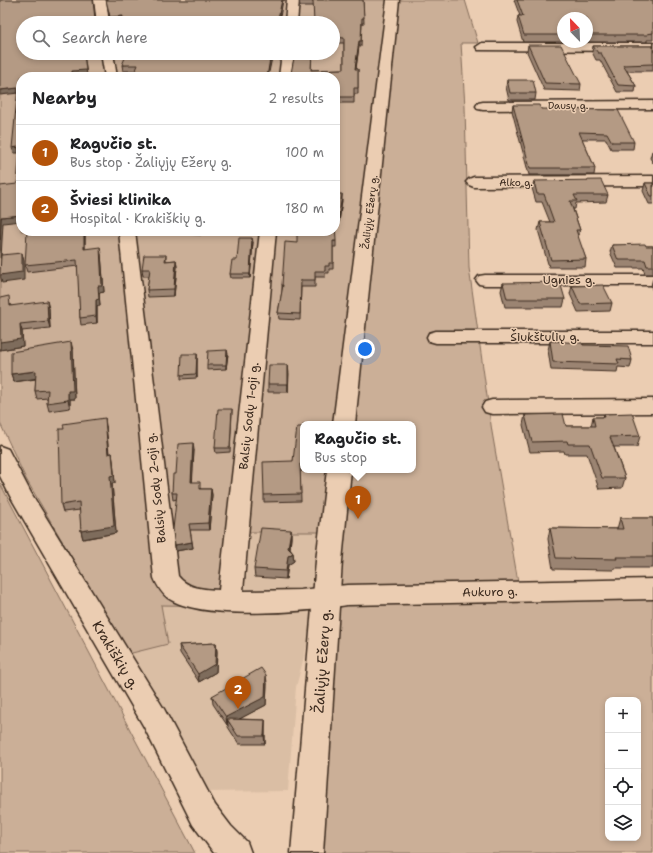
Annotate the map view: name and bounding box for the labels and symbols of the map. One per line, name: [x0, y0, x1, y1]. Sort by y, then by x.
north arrow: [557, 12, 593, 48]
street label: Dausų g.: [548, 99, 589, 112]
street label: Žaliųjų Ežerų g.: [358, 174, 381, 250]
street label: Alko g.: [499, 176, 533, 189]
street label: Ugnies g.: [543, 272, 595, 288]
street label: Šiukštulių g.: [510, 329, 580, 345]
your location: [355, 339, 375, 359]
street label: Balsių Sodų 1-oji g.: [235, 362, 263, 470]
street label: Balsių Sodų 2-oji g.: [142, 432, 170, 544]
pin: 1: [345, 486, 371, 519]
street label: Aukuro g.: [462, 584, 518, 600]
street label: Žaliųjų Ežerų g.: [309, 608, 335, 714]
street label: Krakiškių g.: [88, 617, 144, 693]
pin: 2: [225, 676, 251, 709]

